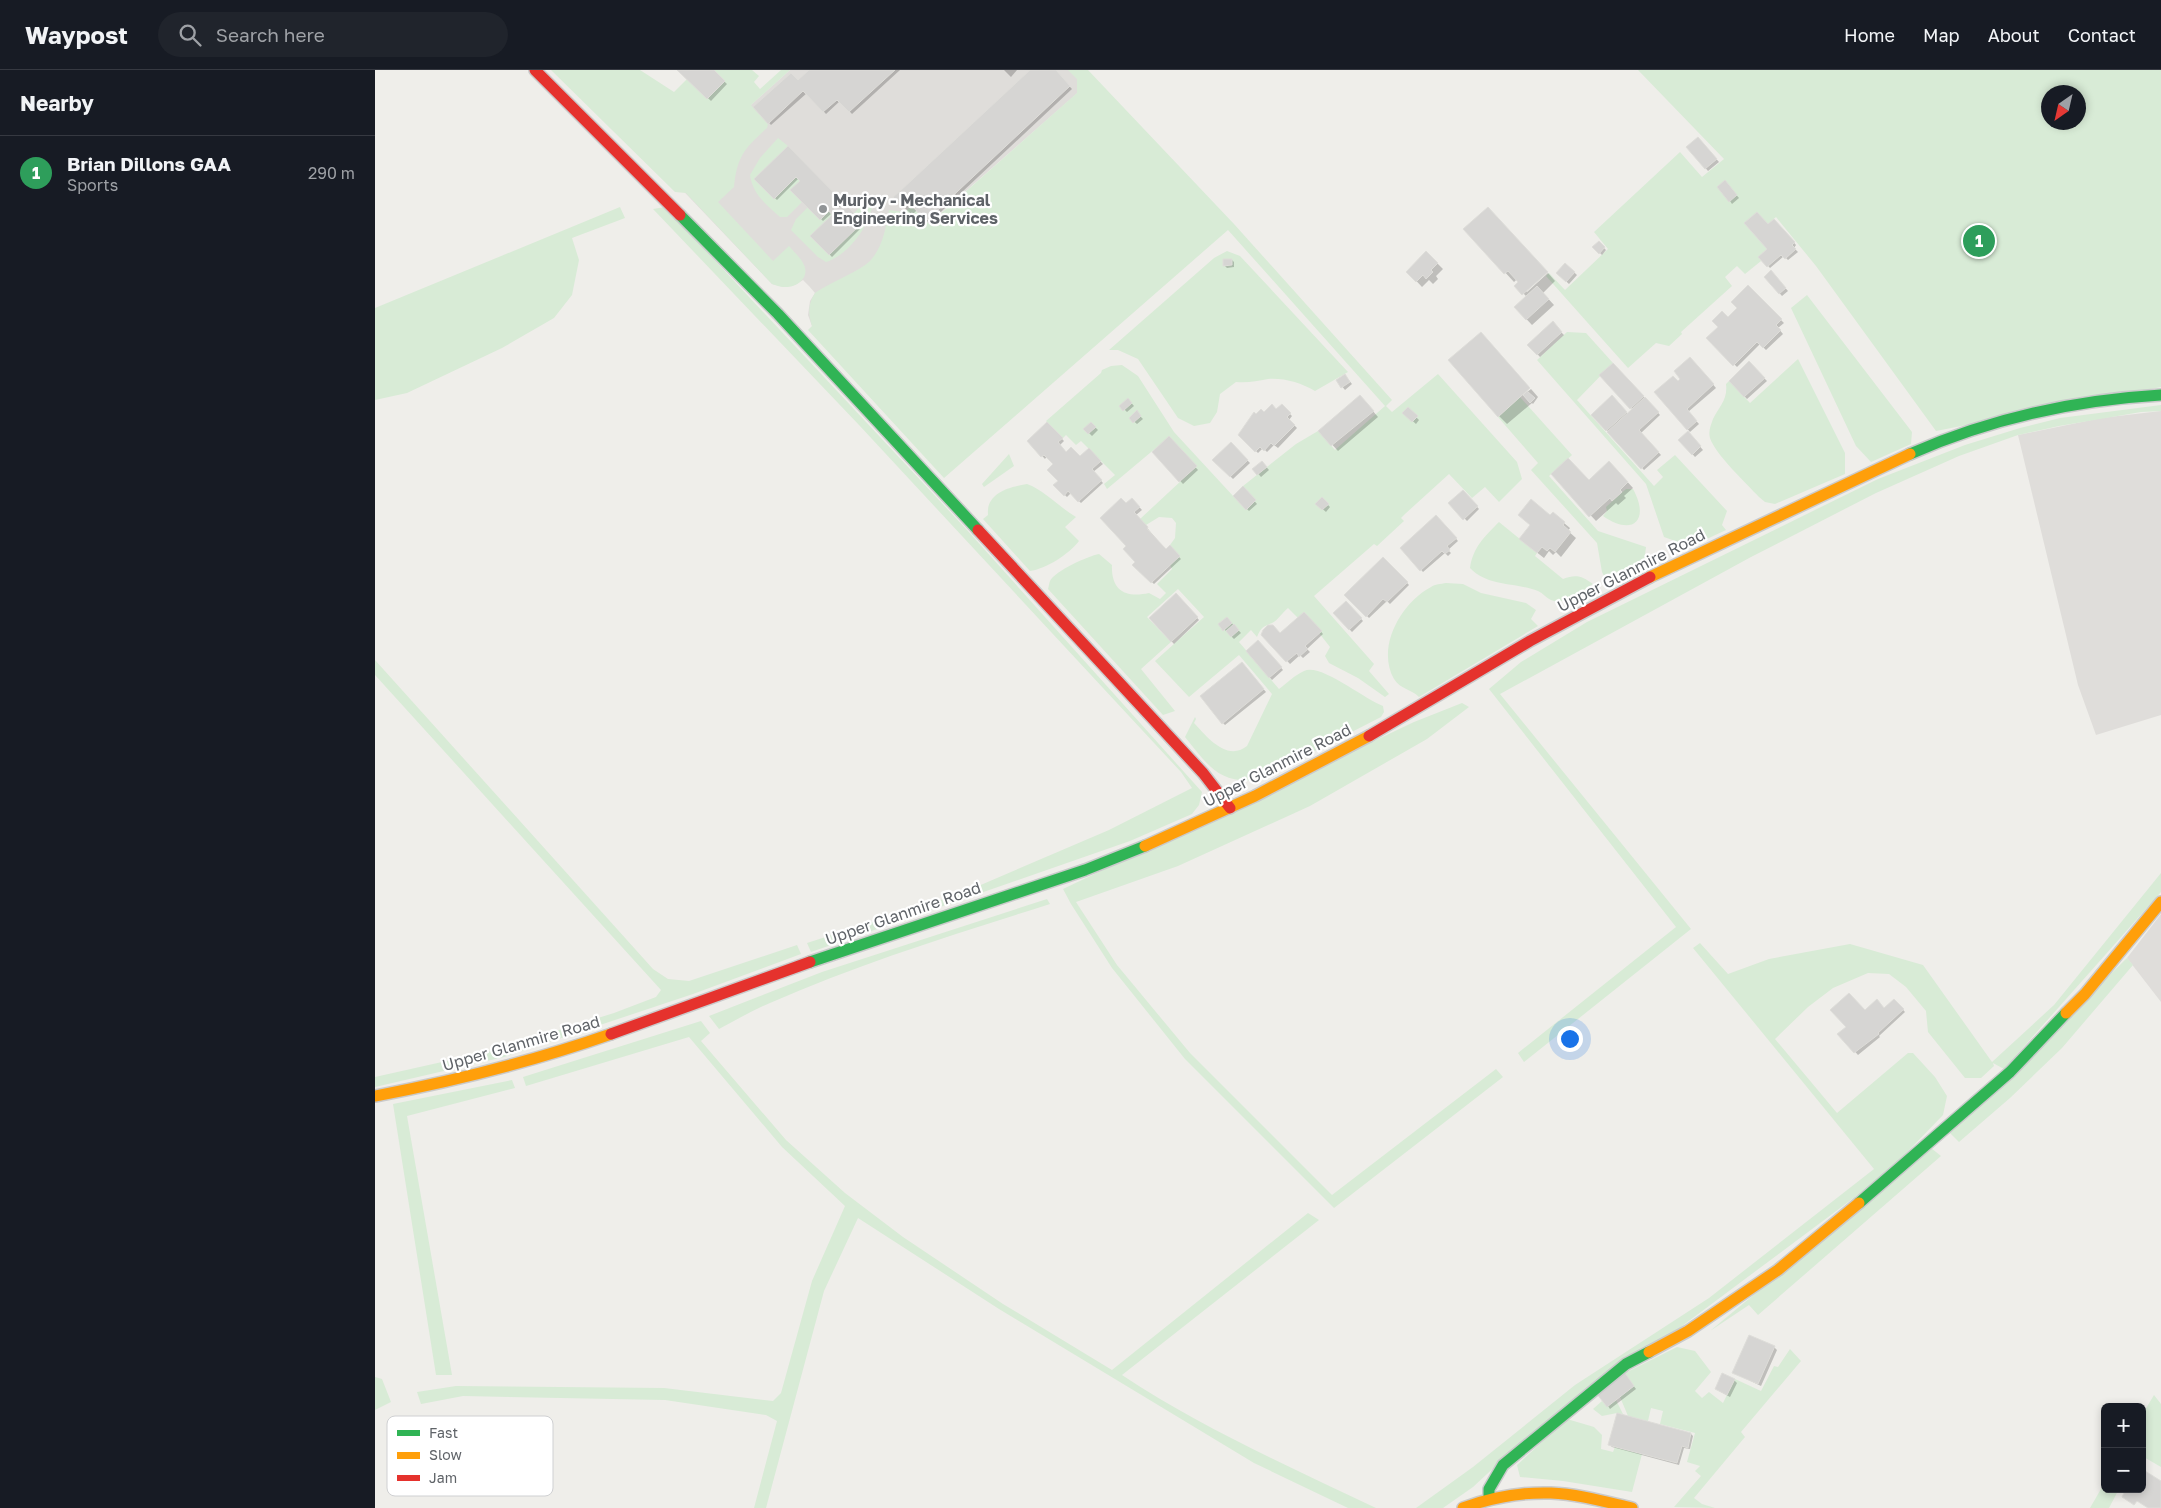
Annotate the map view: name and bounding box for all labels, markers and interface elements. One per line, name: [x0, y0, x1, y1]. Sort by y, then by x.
search box: [158, 12, 508, 57]
text: Waypost: [25, 20, 128, 49]
icon: search: [176, 21, 204, 49]
text: Search here: [216, 23, 325, 46]
text: Home: [1844, 24, 1895, 46]
text: Map: [1923, 24, 1960, 46]
text: About: [1988, 24, 2040, 46]
text: Contact: [2068, 24, 2136, 46]
north arrow: [2041, 85, 2086, 130]
text: Nearby: [20, 90, 94, 116]
text: Brian Dillons GAA: [67, 152, 231, 175]
text: 1: [32, 163, 40, 183]
text: 290 m: [308, 163, 355, 183]
text: Sports: [67, 175, 118, 195]
place label: Murjoy - Mechanical Engineering Services: [833, 190, 998, 228]
marker: Murjoy - Mechanical Engineering Services: [817, 203, 829, 215]
pin: 1: [1963, 222, 1995, 260]
street label: Upper Glanmire Road: [1554, 524, 1708, 616]
street label: Upper Glanmire Road: [1200, 719, 1354, 811]
street label: Upper Glanmire Road: [823, 877, 983, 949]
street label: Upper Glanmire Road: [440, 1011, 602, 1075]
your location: [1557, 1026, 1583, 1052]
map controls: [2101, 1403, 2146, 1493]
button: +: [2101, 1403, 2146, 1448]
legend: [387, 1416, 553, 1496]
text: Fast: [429, 1424, 458, 1441]
text: Slow: [429, 1446, 462, 1463]
button: −: [2101, 1448, 2146, 1493]
text: Jam: [429, 1469, 457, 1486]

